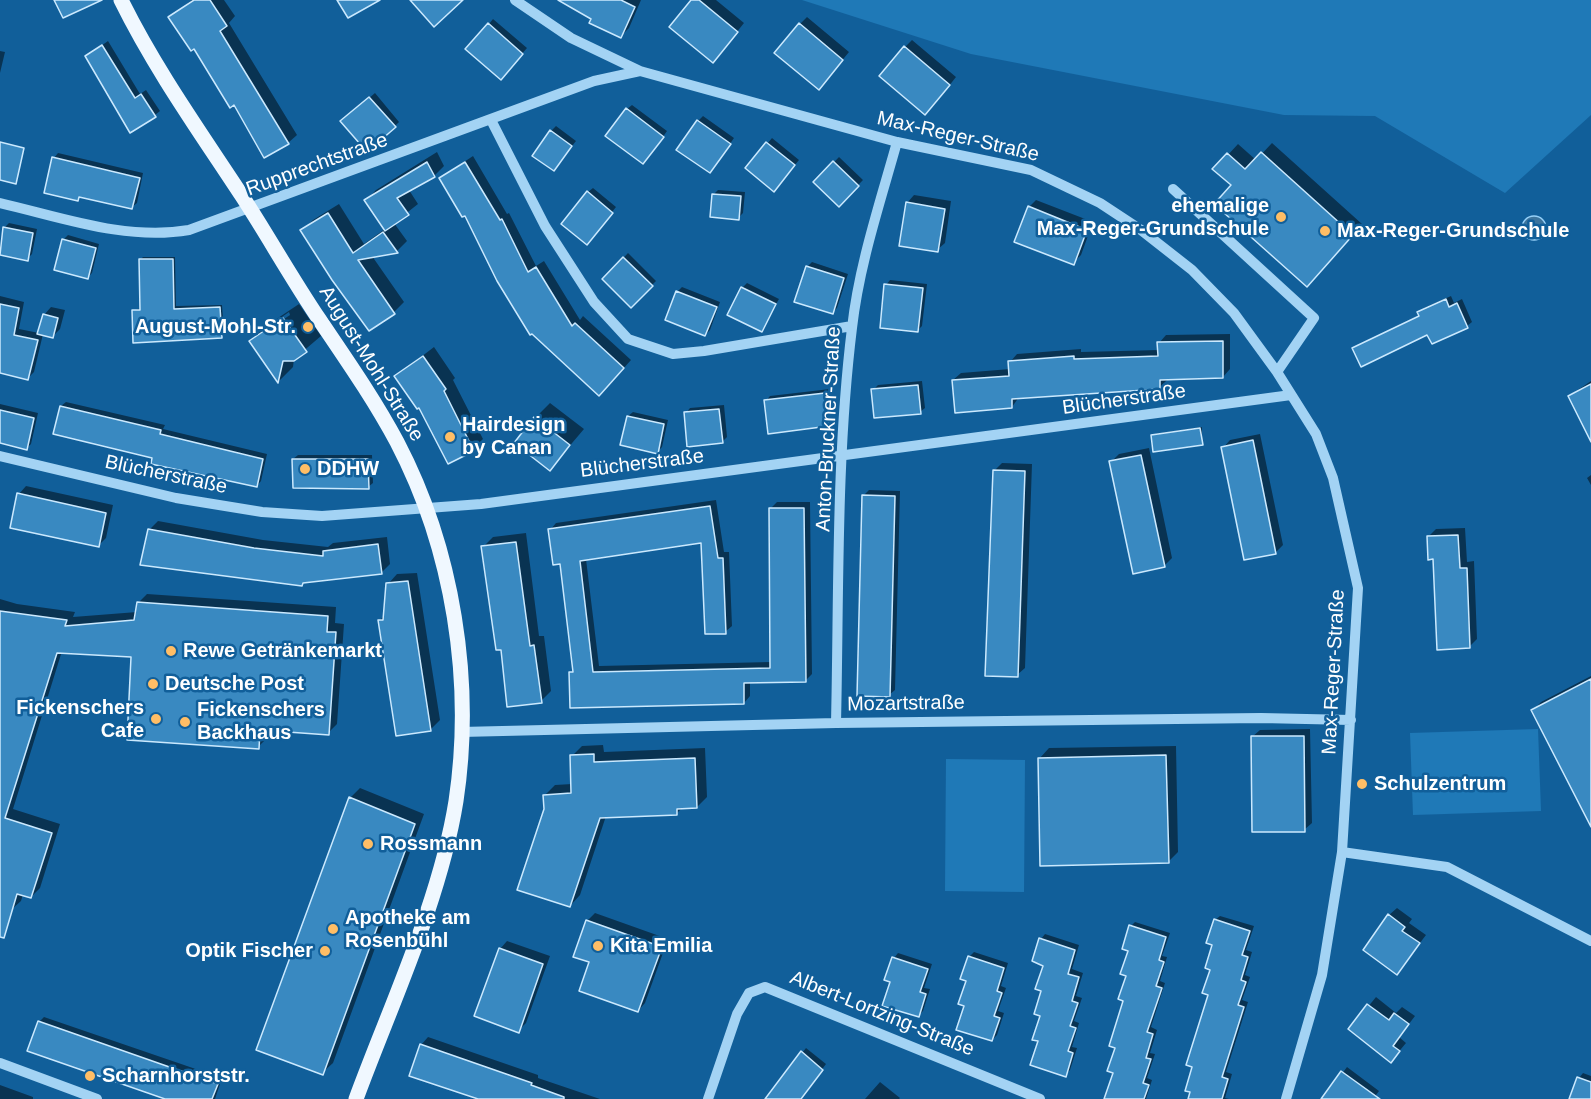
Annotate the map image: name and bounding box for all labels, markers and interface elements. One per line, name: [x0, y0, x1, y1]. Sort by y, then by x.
street label: Max-Reger-Straße: [875, 107, 1041, 167]
street label: Rupprechtstraße: [243, 128, 391, 202]
place label: ehemalige Max-Reger-Grundschule: [1037, 194, 1269, 241]
marker: ehemalige Max-Reger-Grundschule: [1274, 210, 1288, 224]
place label: Max-Reger-Grundschule: [1337, 219, 1569, 243]
marker: Max-Reger-Grundschule: [1318, 224, 1332, 238]
street label: August-Mohl-Straße: [313, 282, 429, 446]
place label: August-Mohl-Str.: [135, 315, 296, 339]
marker: August-Mohl-Str.: [301, 320, 315, 334]
street label: Anton-Bruckner-Straße: [812, 326, 846, 532]
street label: Blücherstraße: [1061, 379, 1187, 421]
place label: Hairdesign by Canan: [462, 413, 565, 460]
marker: Hairdesign by Canan: [443, 430, 457, 444]
street label: Blücherstraße: [579, 445, 705, 483]
street label: Blücherstraße: [103, 450, 229, 500]
place label: DDHW: [317, 457, 379, 481]
marker: DDHW: [298, 462, 312, 476]
street label: Max-Reger-Straße: [1318, 589, 1350, 755]
place label: Rewe Getränkemarkt: [183, 639, 382, 663]
marker: Rewe Getränkemarkt: [164, 644, 178, 658]
place label: Deutsche Post: [165, 672, 304, 696]
marker: Deutsche Post: [146, 677, 160, 691]
street label: Mozartstraße: [847, 691, 965, 717]
place label: Fickenschers Cafe: [16, 696, 144, 743]
place label: Fickenschers Backhaus: [197, 698, 325, 745]
marker: Fickenschers Cafe: [149, 712, 163, 726]
marker: Fickenschers Backhaus: [178, 715, 192, 729]
place label: Schulzentrum: [1374, 772, 1506, 796]
marker: Schulzentrum: [1355, 777, 1369, 791]
place label: Rossmann: [380, 832, 482, 856]
marker: Rossmann: [361, 837, 375, 851]
place label: Apotheke am Rosenbühl: [345, 906, 471, 953]
marker: Apotheke am Rosenbühl: [326, 922, 340, 936]
place label: Kita Emilia: [610, 934, 712, 958]
place label: Optik Fischer: [185, 939, 313, 963]
marker: Kita Emilia: [591, 939, 605, 953]
marker: Optik Fischer: [318, 944, 332, 958]
street label: Albert-Lortzing-Straße: [786, 966, 978, 1062]
place label: Scharnhorststr.: [102, 1064, 250, 1088]
marker: Scharnhorststr.: [83, 1069, 97, 1083]

